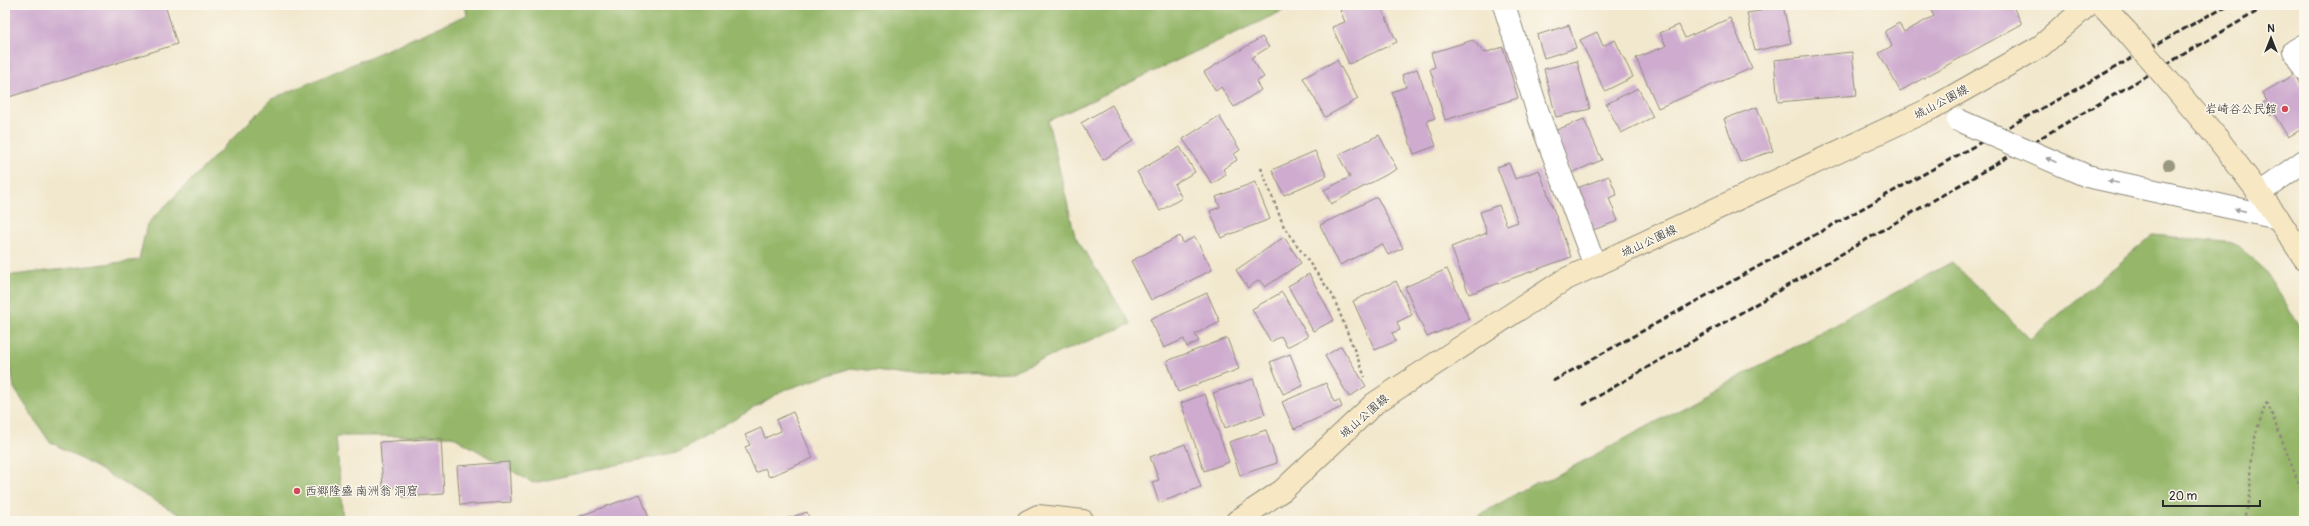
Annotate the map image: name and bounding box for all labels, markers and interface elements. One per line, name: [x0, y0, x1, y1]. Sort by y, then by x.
north arrow: [2251, 18, 2291, 58]
text: N: [2267, 22, 2275, 35]
street label: 城山公園線: [1911, 82, 1971, 123]
place label: 岩崎谷公民館: [2205, 102, 2277, 117]
marker: 岩崎谷公民館: [2280, 104, 2290, 114]
one-way arrow: [2046, 157, 2057, 163]
one-way arrow: [2107, 178, 2119, 184]
one-way arrow: [2234, 206, 2246, 212]
street label: 城山公園線: [1619, 222, 1680, 261]
street label: 城山公園線: [1337, 391, 1392, 442]
scale bar: [2163, 482, 2260, 508]
place label: 西郷隆盛 南洲翁 洞窟: [305, 484, 418, 499]
marker: 西郷隆盛 南洲翁 洞窟: [292, 486, 302, 496]
text: 20 m: [2169, 489, 2198, 504]

